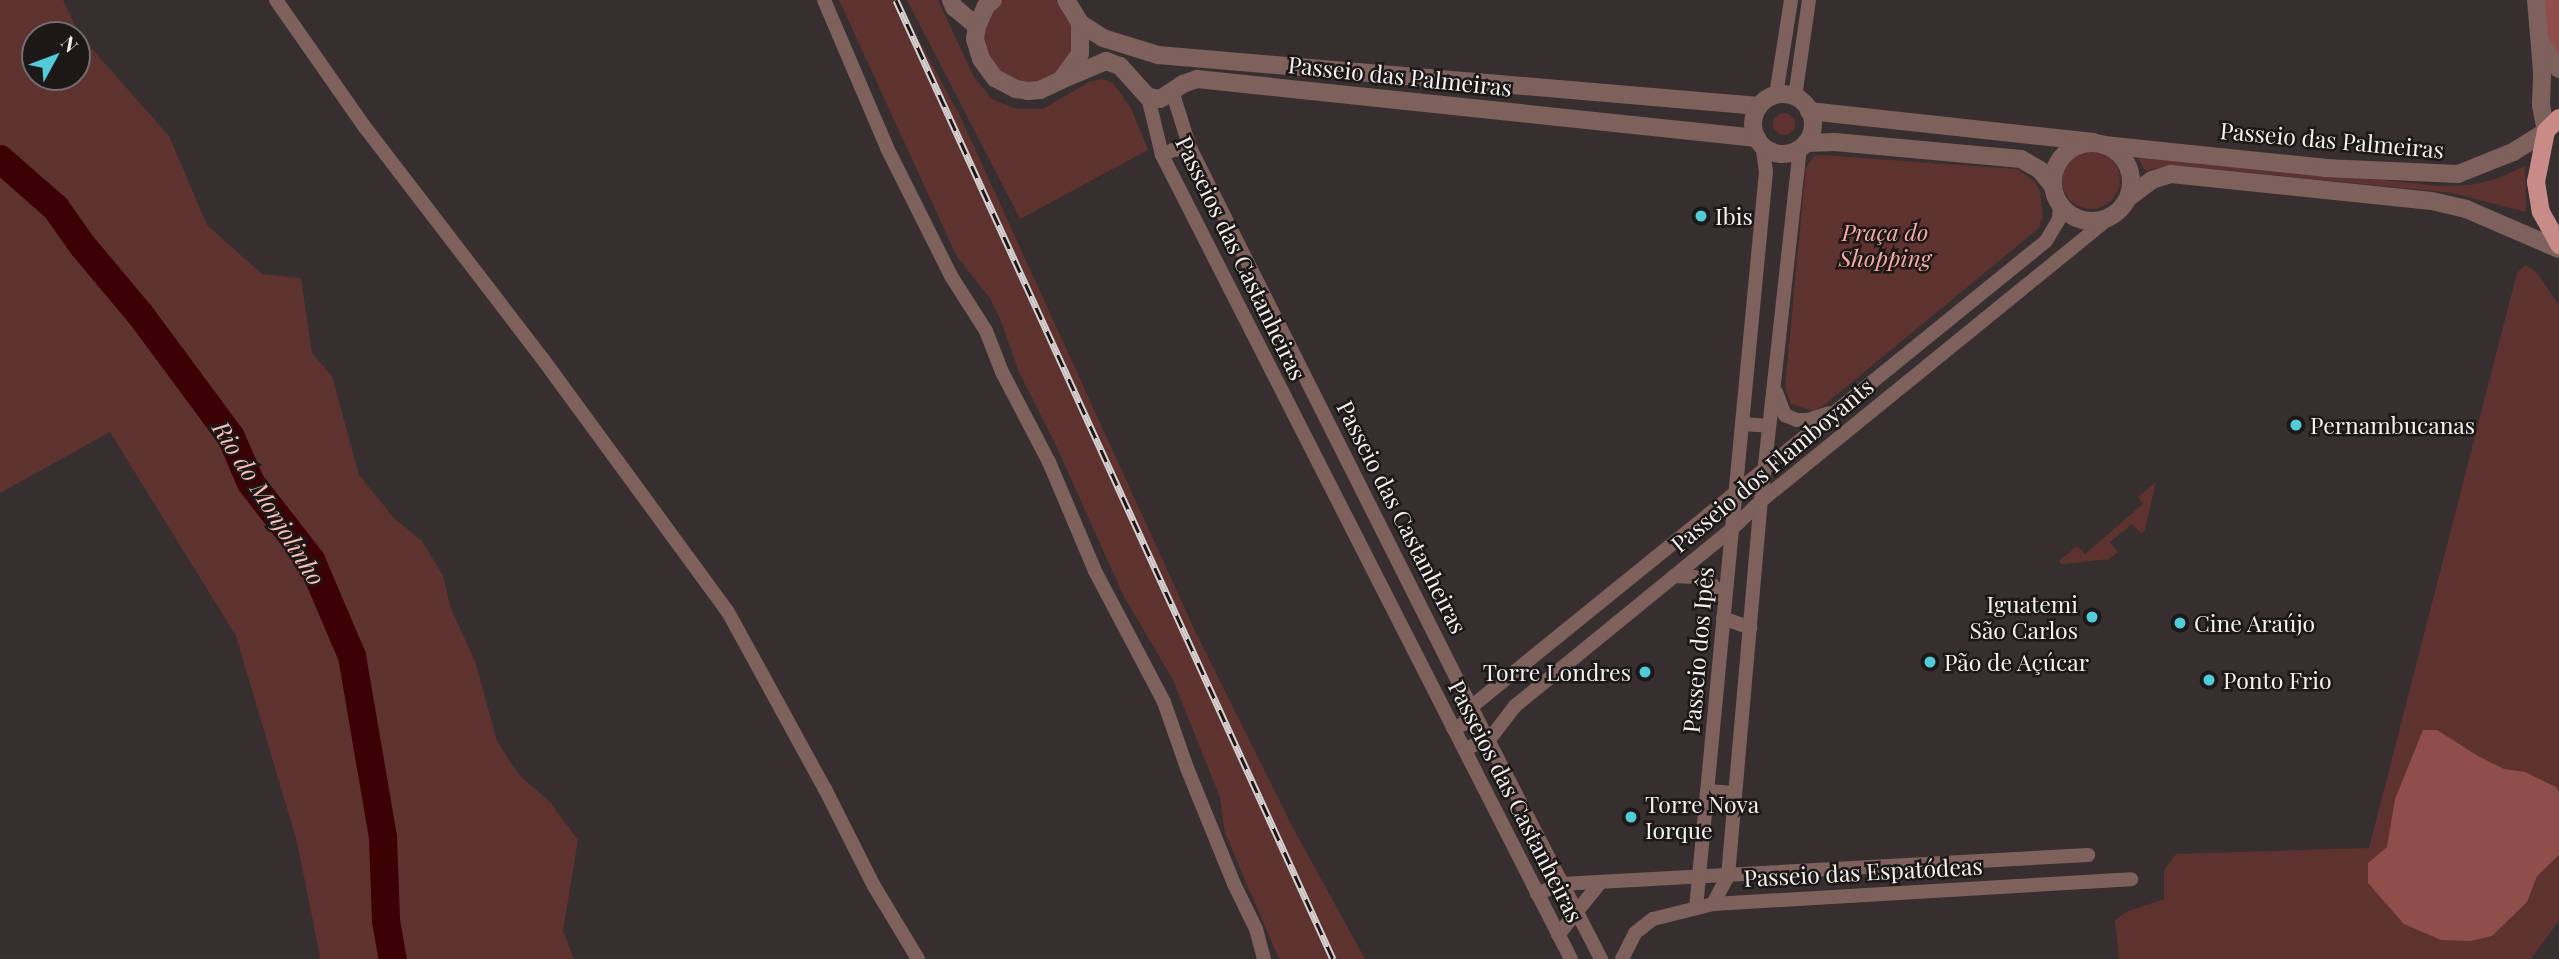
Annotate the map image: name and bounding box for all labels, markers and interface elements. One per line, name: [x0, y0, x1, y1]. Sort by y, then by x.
north arrow: [21, 21, 91, 91]
text: N: [56, 30, 85, 57]
street label: Passeio das Palmeiras: [1287, 51, 1513, 101]
street label: Passeio das Palmeiras: [2219, 116, 2445, 164]
street label: Passeios das Castanheiras: [1170, 132, 1312, 384]
place label: Ibis: [1715, 202, 1753, 230]
marker: Ibis: [1693, 208, 1709, 224]
park label: Praça do Shopping: [1839, 218, 1931, 272]
street label: Passeio dos Flamboyants: [1665, 372, 1879, 558]
street label: Passeio das Castanheiras: [1331, 396, 1473, 638]
place label: Pernambucanas: [2310, 411, 2475, 439]
water label: Rio do Monjolinho: [207, 416, 331, 590]
marker: Pernambucanas: [2288, 417, 2304, 433]
street label: Passeio dos Ipês: [1677, 566, 1719, 734]
place label: Iguatemi São Carlos: [1970, 590, 2078, 644]
marker: Iguatemi São Carlos: [2084, 609, 2100, 625]
place label: Cine Araújo: [2194, 609, 2316, 637]
marker: Cine Araújo: [2172, 615, 2188, 631]
place label: Pão de Açúcar: [1944, 648, 2090, 676]
marker: Pão de Açúcar: [1922, 654, 1938, 670]
place label: Torre Londres: [1483, 658, 1631, 686]
marker: Torre Londres: [1637, 664, 1653, 680]
place label: Ponto Frio: [2223, 666, 2332, 694]
marker: Ponto Frio: [2201, 672, 2217, 688]
street label: Passeios das Castanheiras: [1443, 675, 1589, 927]
place label: Torre Nova Iorque: [1645, 790, 1759, 844]
marker: Torre Nova Iorque: [1623, 809, 1639, 825]
street label: Passeio das Espatódeas: [1743, 852, 1983, 892]

